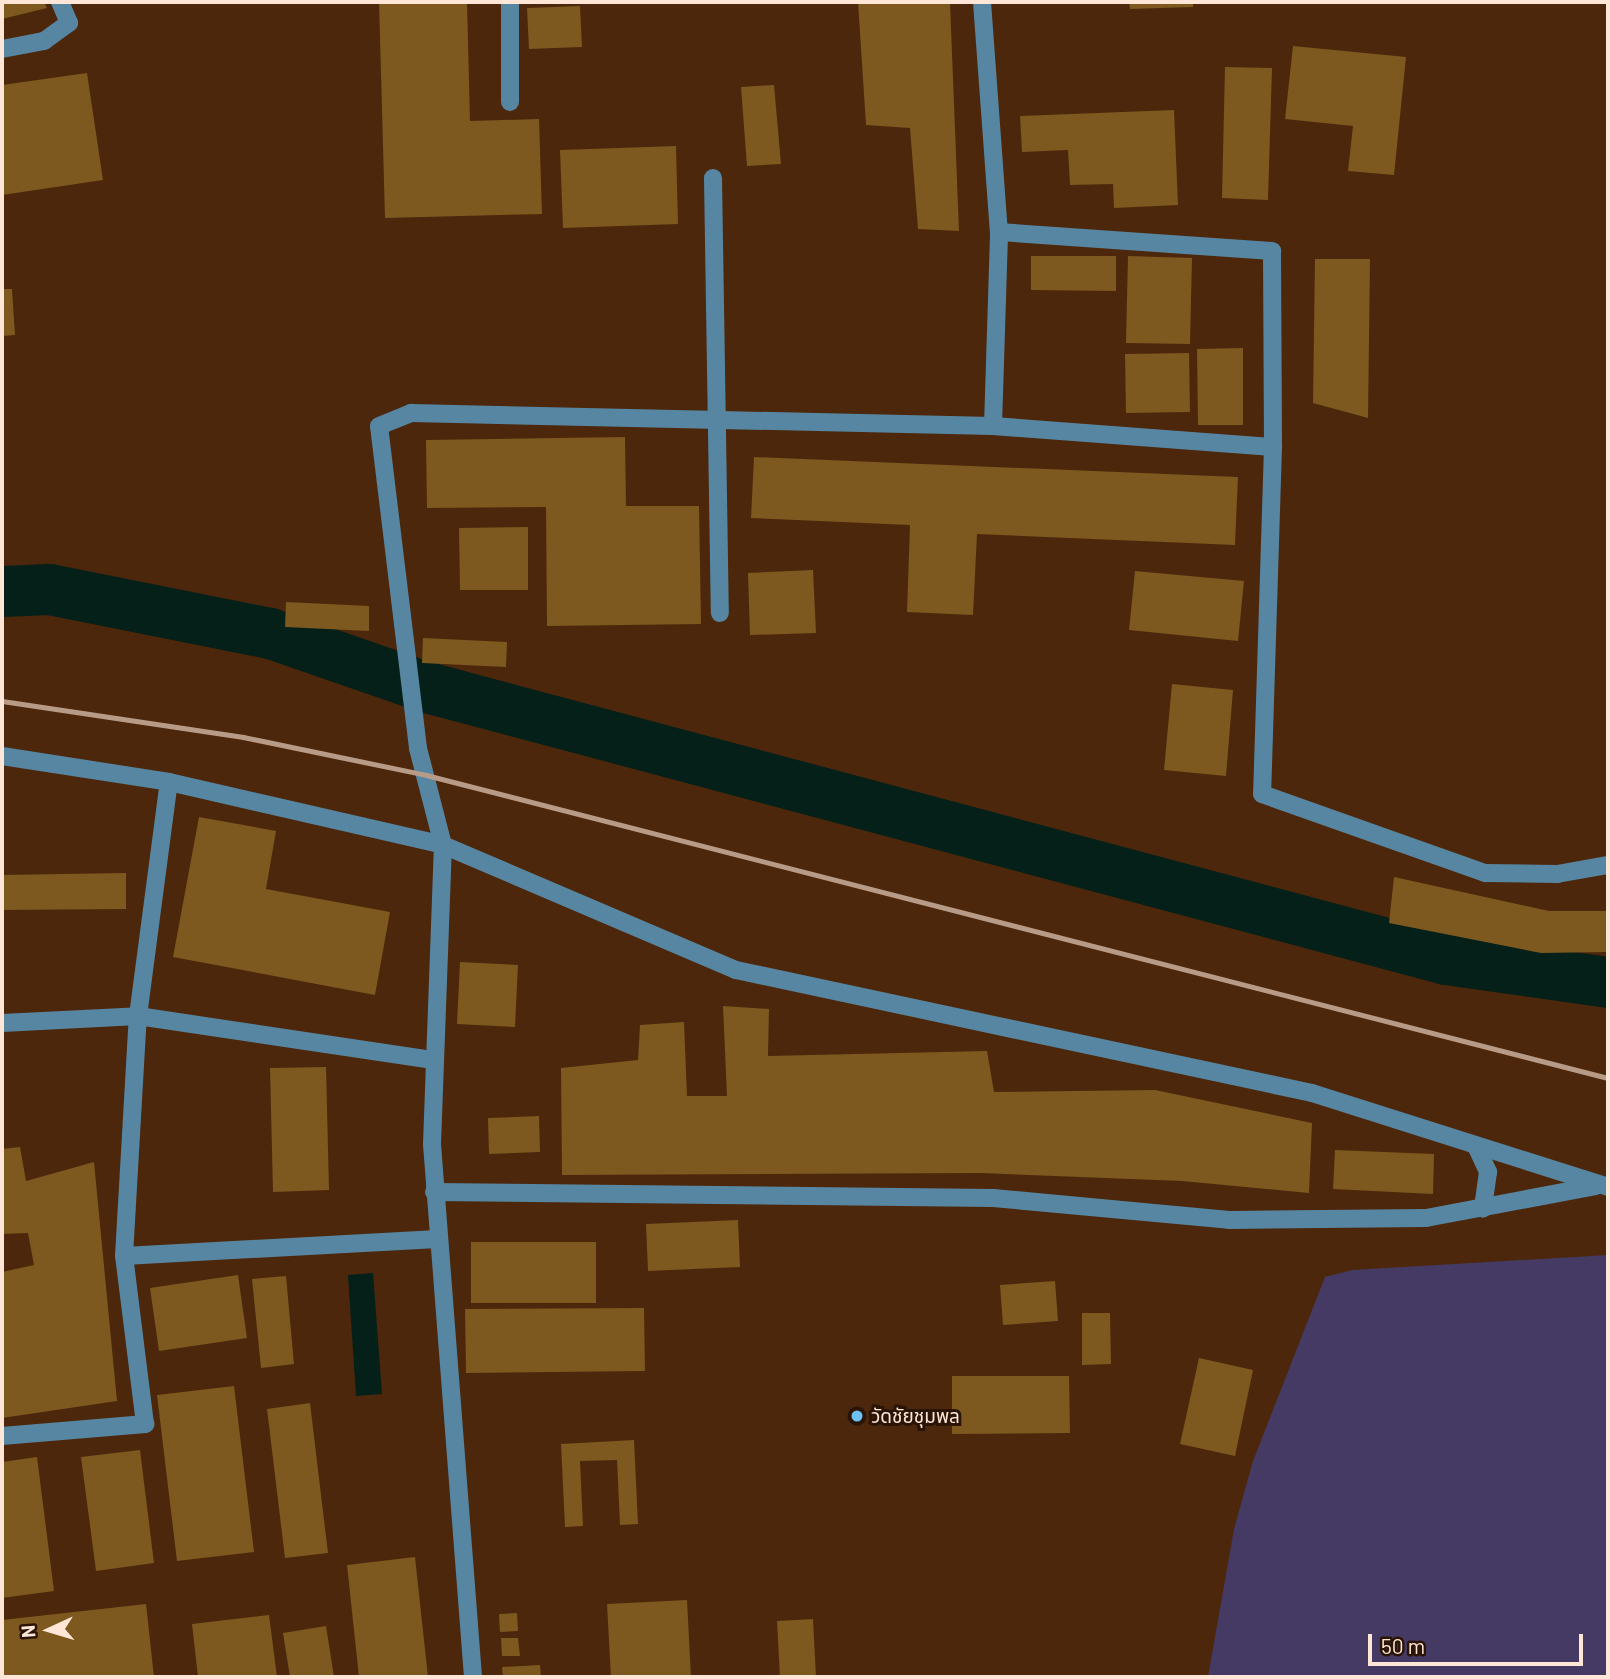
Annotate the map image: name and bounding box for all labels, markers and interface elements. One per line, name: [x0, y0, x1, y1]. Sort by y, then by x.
place label: วัดชัยชุมพล: [871, 1405, 960, 1427]
marker: วัดชัยชุมพล: [849, 1408, 865, 1424]
north arrow: [14, 1595, 84, 1665]
scale bar: [1372, 1620, 1587, 1664]
text: N: [16, 1624, 39, 1639]
text: 50 m: [1381, 1633, 1425, 1658]

